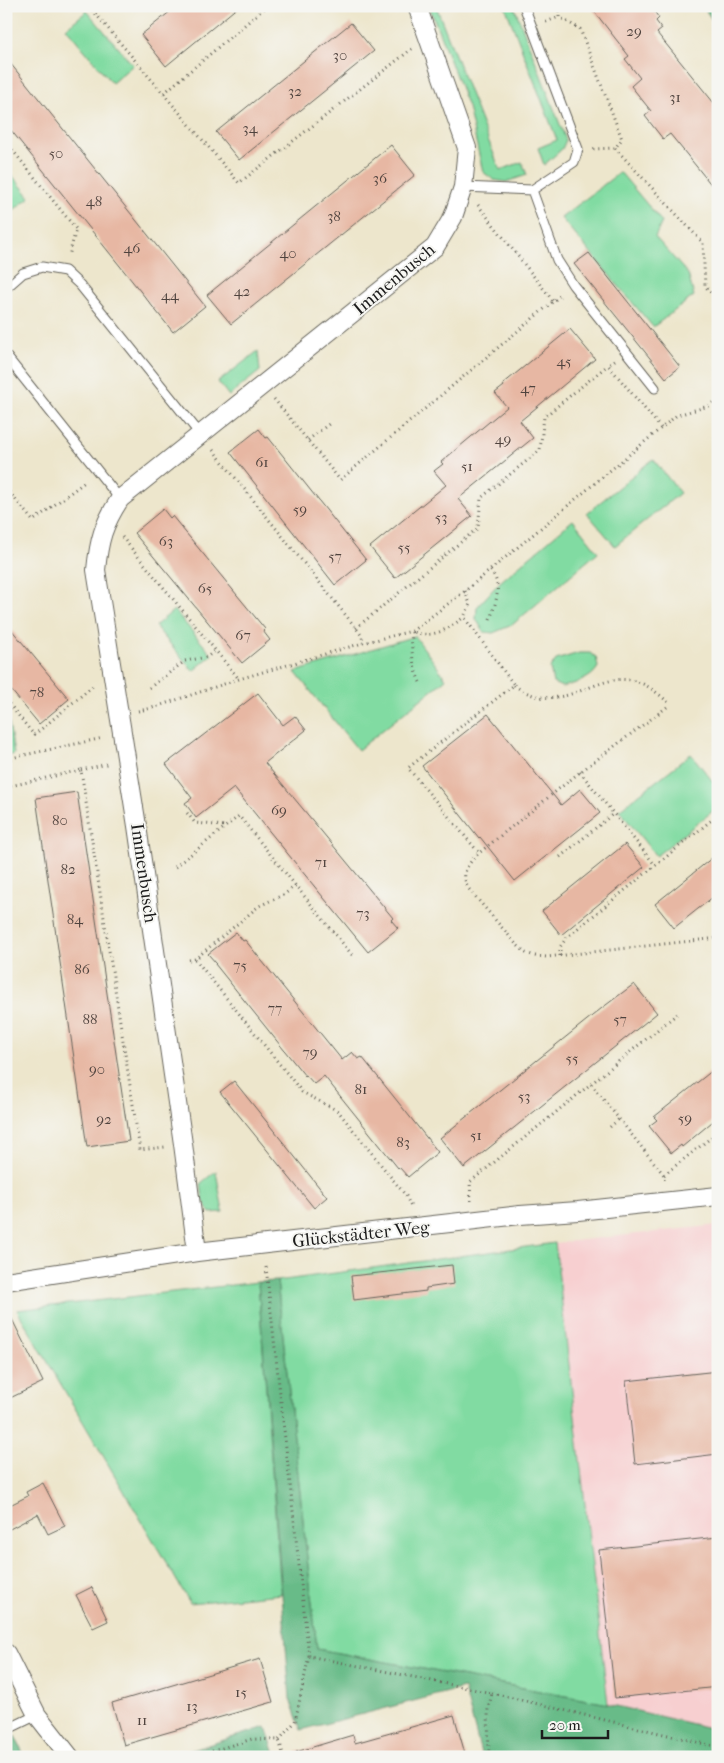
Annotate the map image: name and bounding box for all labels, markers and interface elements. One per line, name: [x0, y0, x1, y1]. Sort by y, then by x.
house number: 29: [626, 22, 642, 40]
house number: 30: [333, 46, 347, 64]
house number: 32: [288, 82, 302, 100]
house number: 31: [669, 88, 681, 106]
house number: 34: [242, 119, 259, 137]
house number: 50: [49, 144, 63, 162]
house number: 36: [373, 169, 388, 187]
house number: 48: [86, 192, 102, 210]
house number: 38: [327, 207, 341, 225]
house number: 46: [124, 239, 141, 257]
street label: Immenbusch: [349, 239, 439, 320]
house number: 40: [279, 244, 297, 262]
house number: 42: [234, 282, 251, 300]
house number: 44: [161, 286, 180, 304]
house number: 45: [557, 352, 571, 370]
house number: 47: [520, 379, 536, 397]
house number: 49: [495, 430, 511, 448]
house number: 61: [255, 453, 269, 471]
house number: 51: [461, 457, 473, 475]
house number: 59: [293, 500, 307, 518]
house number: 53: [435, 508, 447, 526]
house number: 63: [159, 532, 173, 550]
house number: 55: [398, 538, 410, 556]
house number: 57: [328, 547, 342, 565]
house number: 65: [198, 579, 212, 597]
house number: 67: [235, 626, 251, 644]
house number: 78: [30, 683, 44, 701]
house number: 69: [271, 801, 287, 819]
house number: 80: [52, 811, 68, 829]
street label: Immenbusch: [126, 822, 161, 924]
house number: 71: [315, 853, 327, 871]
house number: 82: [60, 860, 76, 878]
house number: 73: [356, 904, 370, 922]
house number: 84: [67, 910, 84, 928]
house number: 75: [233, 956, 247, 974]
house number: 86: [74, 960, 91, 978]
house number: 77: [268, 999, 282, 1017]
house number: 88: [82, 1010, 98, 1028]
house number: 57: [613, 1010, 627, 1028]
house number: 79: [302, 1043, 318, 1061]
house number: 55: [566, 1049, 578, 1067]
house number: 90: [89, 1060, 105, 1078]
house number: 81: [355, 1080, 367, 1098]
house number: 53: [518, 1087, 530, 1105]
house number: 59: [678, 1109, 692, 1127]
house number: 92: [96, 1110, 112, 1128]
house number: 51: [470, 1126, 482, 1144]
house number: 83: [396, 1133, 410, 1151]
street label: Glückstädter Weg: [291, 1217, 431, 1252]
house number: 15: [235, 1683, 247, 1701]
house number: 13: [186, 1697, 198, 1715]
scale bar: [542, 1708, 608, 1740]
house number: 11: [137, 1711, 147, 1729]
text: 20 m: [549, 1716, 581, 1734]

